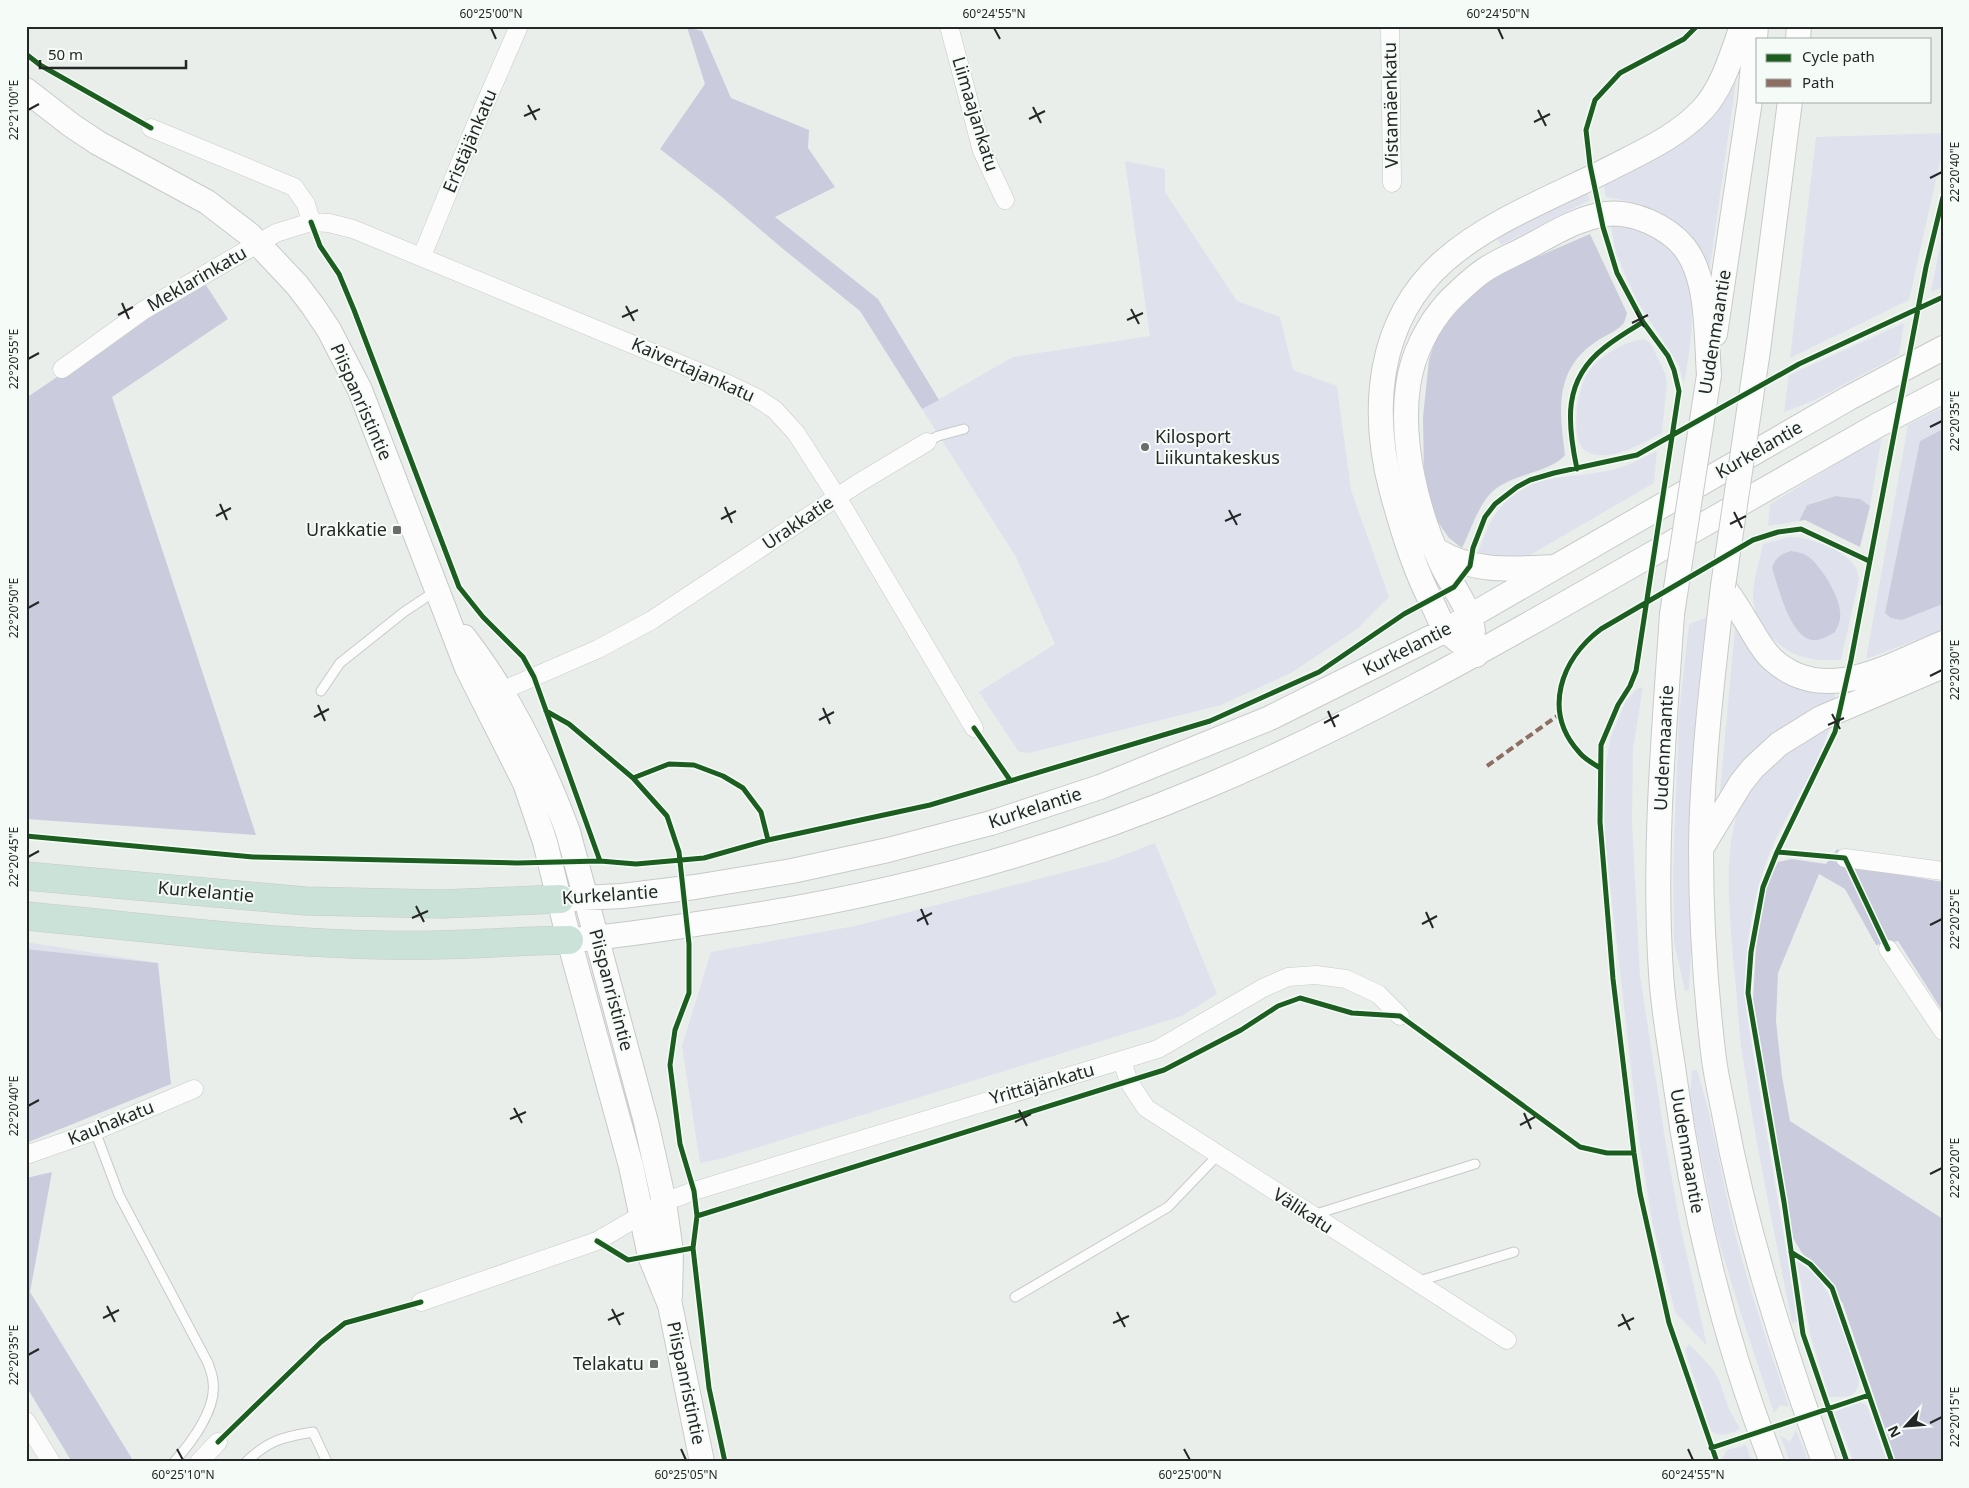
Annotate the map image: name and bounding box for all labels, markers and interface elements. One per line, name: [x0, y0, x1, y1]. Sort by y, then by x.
text: 60°25'00"N: [459, 5, 523, 22]
text: 60°24'55"N: [962, 5, 1026, 22]
text: 60°24'50"N: [1466, 5, 1530, 22]
scale bar: [40, 38, 186, 70]
legend: [1756, 38, 1932, 102]
street label: Vistamäenkatu: [1377, 42, 1403, 168]
text: 50 m: [48, 44, 83, 64]
text: Cycle path: [1802, 46, 1875, 66]
street label: Liimaajankatu: [947, 53, 1005, 174]
text: Path: [1802, 72, 1834, 92]
text: 22°21'00"E: [5, 80, 22, 140]
street label: Eristäjänkatu: [436, 85, 502, 196]
text: 22°20'40"E: [1946, 142, 1963, 202]
street label: Meklarinkatu: [142, 240, 251, 316]
street label: Uudenmaantie: [1692, 268, 1736, 396]
text: 22°20'55"E: [5, 329, 22, 389]
street label: Kaivertajankatu: [628, 331, 759, 407]
street label: Piispanristintie: [325, 339, 398, 464]
text: 22°20'35"E: [1946, 391, 1963, 451]
street label: Kurkelantie: [1711, 415, 1806, 484]
place label: Kilosport Liikuntakeskus: [1155, 424, 1280, 469]
marker: Kilosport Liikuntakeskus: [1139, 441, 1151, 453]
street label: Urakkatie: [757, 490, 838, 555]
place label: Urakkatie: [306, 517, 387, 541]
marker: Urakkatie: [391, 524, 403, 536]
text: 22°20'50"E: [5, 578, 22, 638]
street label: Kurkelantie: [1358, 615, 1455, 681]
text: 22°20'30"E: [1946, 640, 1963, 700]
street label: Uudenmaantie: [1648, 684, 1678, 812]
street label: Kurkelantie: [985, 781, 1084, 833]
text: 22°20'45"E: [5, 827, 22, 887]
street label: Kurkelantie: [157, 875, 255, 907]
street label: Kurkelantie: [561, 879, 659, 909]
text: 22°20'25"E: [1946, 889, 1963, 949]
street label: Piispanristintie: [584, 926, 640, 1053]
street label: Yrittäjänkatu: [986, 1057, 1097, 1109]
text: 22°20'40"E: [5, 1076, 22, 1136]
street label: Uudenmaantie: [1665, 1087, 1711, 1215]
street label: Kauhakatu: [64, 1094, 157, 1150]
text: 22°20'20"E: [1946, 1138, 1963, 1198]
street label: Välikatu: [1269, 1182, 1338, 1239]
street label: Piispanristintie: [662, 1319, 712, 1447]
text: 22°20'35"E: [5, 1325, 22, 1385]
place label: Telakatu: [573, 1351, 644, 1375]
marker: Telakatu: [648, 1358, 660, 1370]
text: 22°20'15"E: [1946, 1387, 1963, 1447]
north arrow: [1882, 1400, 1932, 1450]
text: N: [1883, 1423, 1905, 1441]
text: 60°25'10"N: [151, 1466, 215, 1483]
text: 60°25'05"N: [654, 1466, 718, 1483]
text: 60°25'00"N: [1158, 1466, 1222, 1483]
text: 60°24'55"N: [1661, 1466, 1725, 1483]

